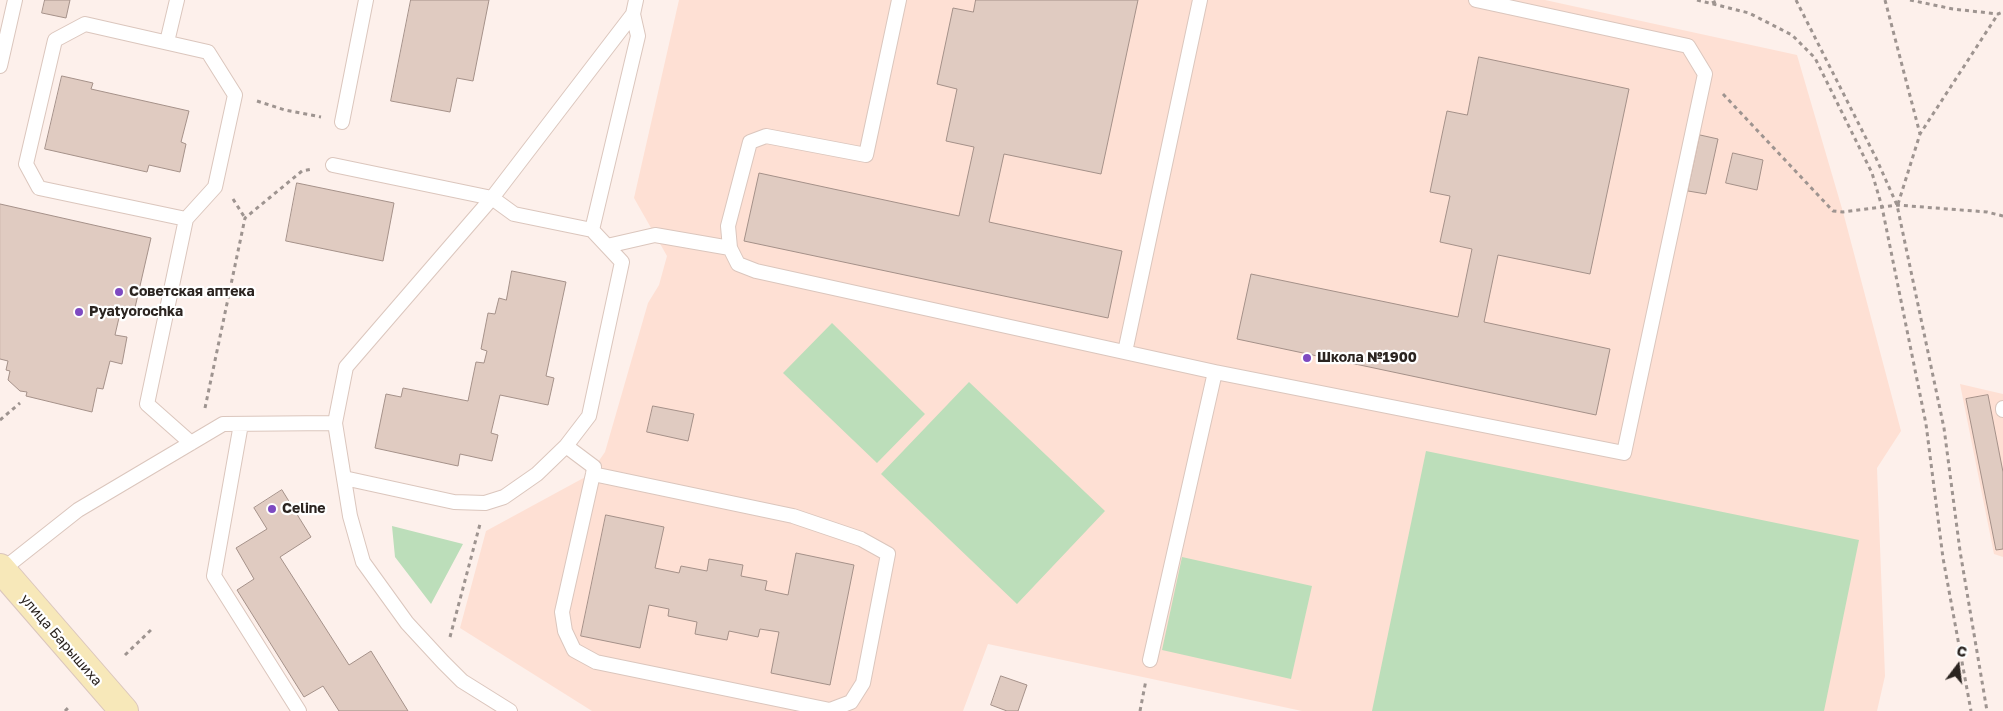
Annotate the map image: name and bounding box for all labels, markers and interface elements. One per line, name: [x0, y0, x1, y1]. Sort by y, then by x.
place label: Советская аптека: [129, 284, 255, 300]
marker: Советская аптека: [113, 286, 125, 298]
place label: Pyatyorochka: [89, 304, 183, 320]
marker: Pyatyorochka: [73, 306, 85, 318]
place label: Школа №1900: [1317, 350, 1417, 366]
marker: Школа №1900: [1301, 352, 1313, 364]
place label: Celine: [282, 501, 325, 517]
marker: Celine: [266, 503, 278, 515]
street label: улица Барышиха: [17, 591, 105, 689]
north arrow: [1933, 641, 1983, 691]
text: С: [1955, 642, 1969, 661]

